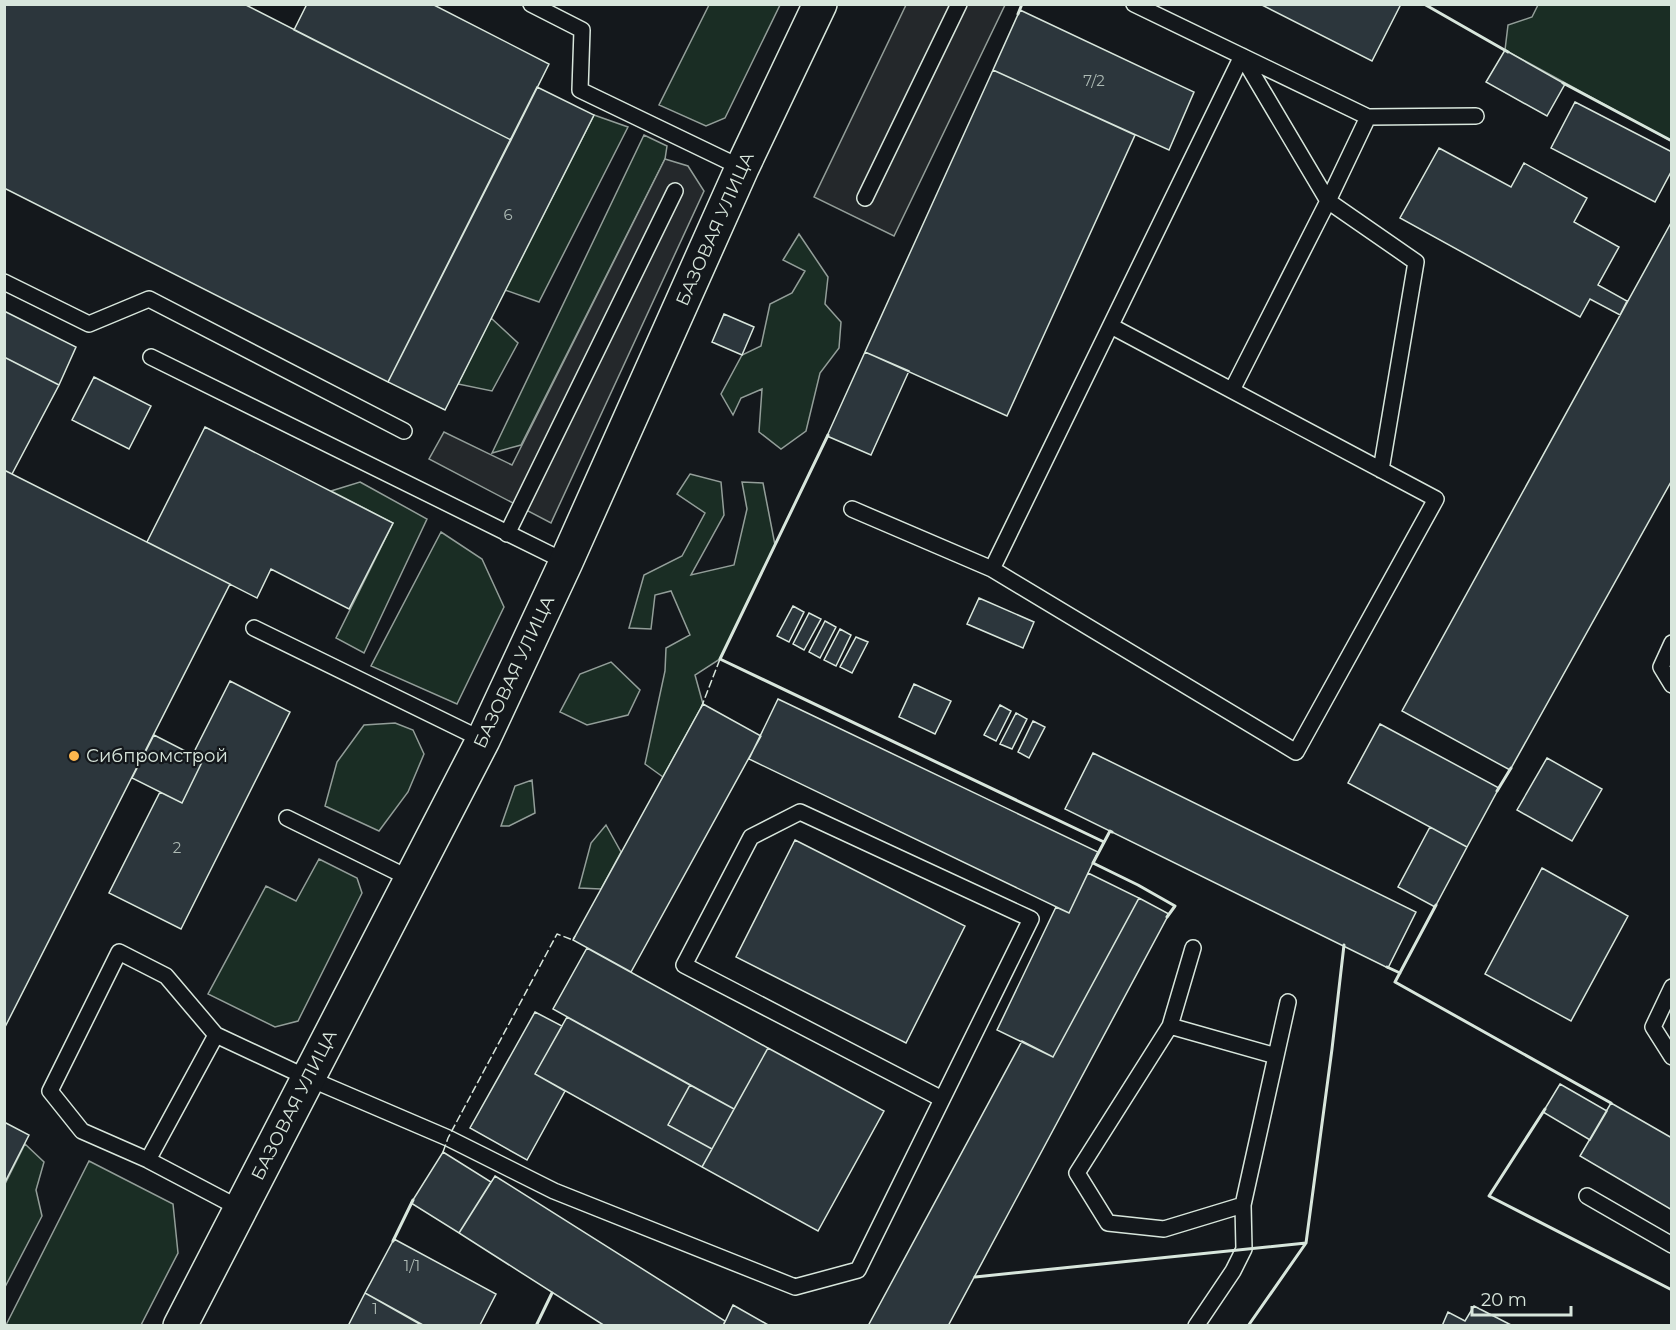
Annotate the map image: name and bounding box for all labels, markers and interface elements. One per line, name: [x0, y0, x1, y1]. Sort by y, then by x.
house number: 7/2: [1083, 71, 1105, 90]
street label: БАЗОВАЯ УЛИЦА: [671, 148, 759, 309]
house number: 6: [503, 205, 513, 224]
street label: БАЗОВАЯ УЛИЦА: [469, 592, 559, 752]
place label: Сибпромстрой: [86, 745, 228, 767]
marker: Сибпромстрой: [67, 749, 81, 763]
house number: 2: [173, 838, 181, 857]
street label: БАЗОВАЯ УЛИЦА: [246, 1025, 342, 1184]
house number: 1/1: [404, 1256, 420, 1275]
scale bar: [1472, 1279, 1571, 1317]
text: 20 m: [1481, 1289, 1527, 1311]
house number: 1: [372, 1299, 378, 1318]

